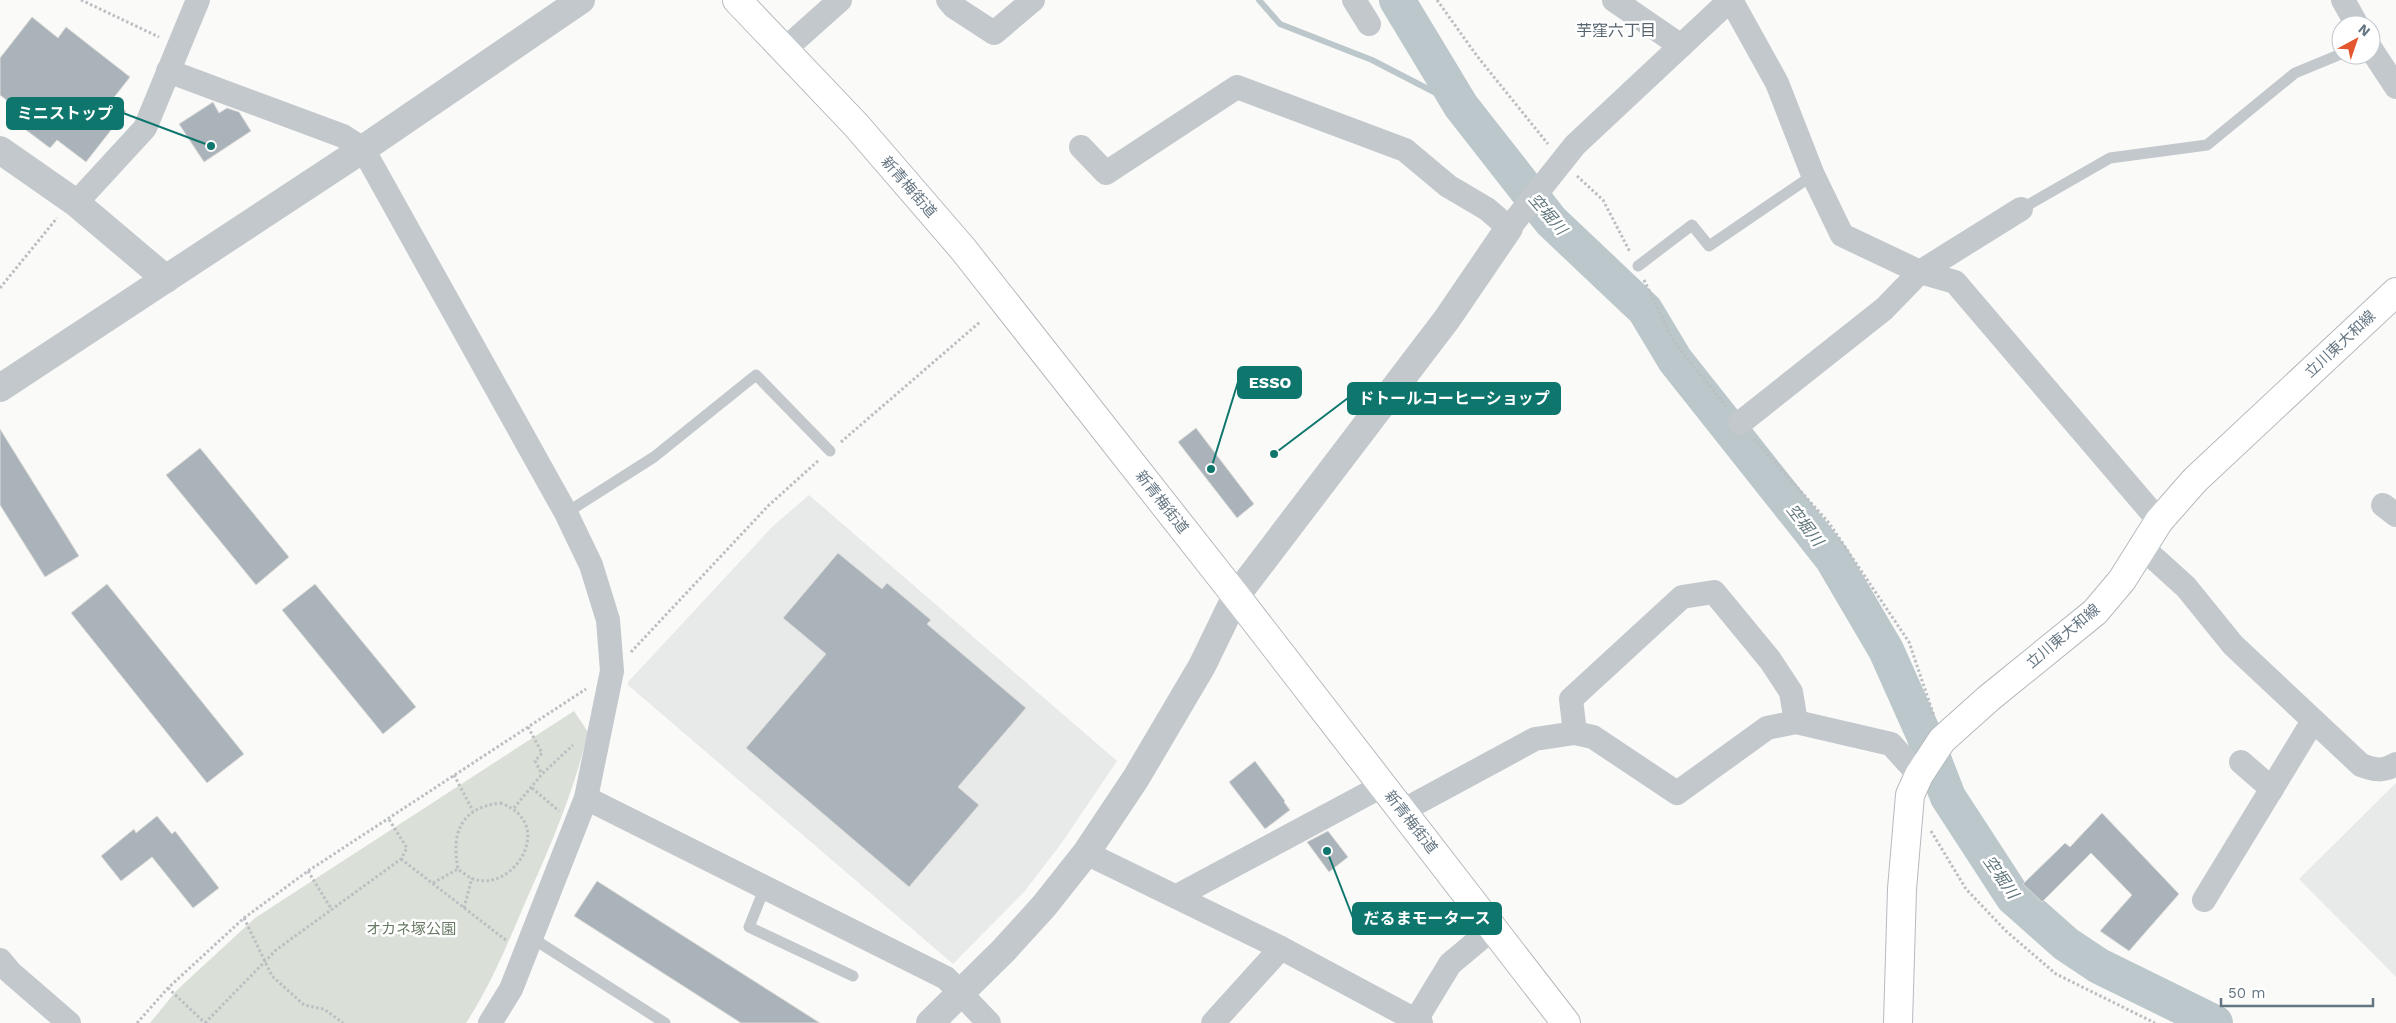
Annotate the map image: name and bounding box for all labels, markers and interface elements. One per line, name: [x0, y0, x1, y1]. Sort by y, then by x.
north arrow: [2331, 15, 2381, 65]
district label: 芋窪六丁目: [1576, 21, 1656, 40]
text: N: [2355, 21, 2373, 40]
callout: ミニストップ: [7, 98, 123, 129]
text: ミニストップ: [17, 104, 113, 123]
street label: 新青梅街道: [878, 153, 940, 221]
water label: 空堀川: [1525, 190, 1572, 240]
street label: 立川東大和線: [2301, 307, 2379, 381]
callout: ESSO: [1238, 367, 1301, 398]
text: ESSO: [1249, 373, 1291, 392]
callout: ドトールコーヒーショップ: [1348, 383, 1560, 414]
text: ドトールコーヒーショップ: [1358, 389, 1550, 408]
street label: 新青梅街道: [1132, 467, 1192, 537]
water label: 空堀川: [1783, 500, 1828, 551]
street label: 立川東大和線: [2023, 600, 2103, 672]
street label: 新青梅街道: [1381, 787, 1441, 857]
water label: 空堀川: [1979, 852, 2024, 904]
callout: だるまモータース: [1353, 903, 1501, 934]
text: だるまモータース: [1363, 909, 1491, 928]
park label: オカネ塚公園: [366, 920, 456, 938]
scale bar: [2221, 976, 2374, 1008]
text: 50 m: [2228, 984, 2265, 1002]

